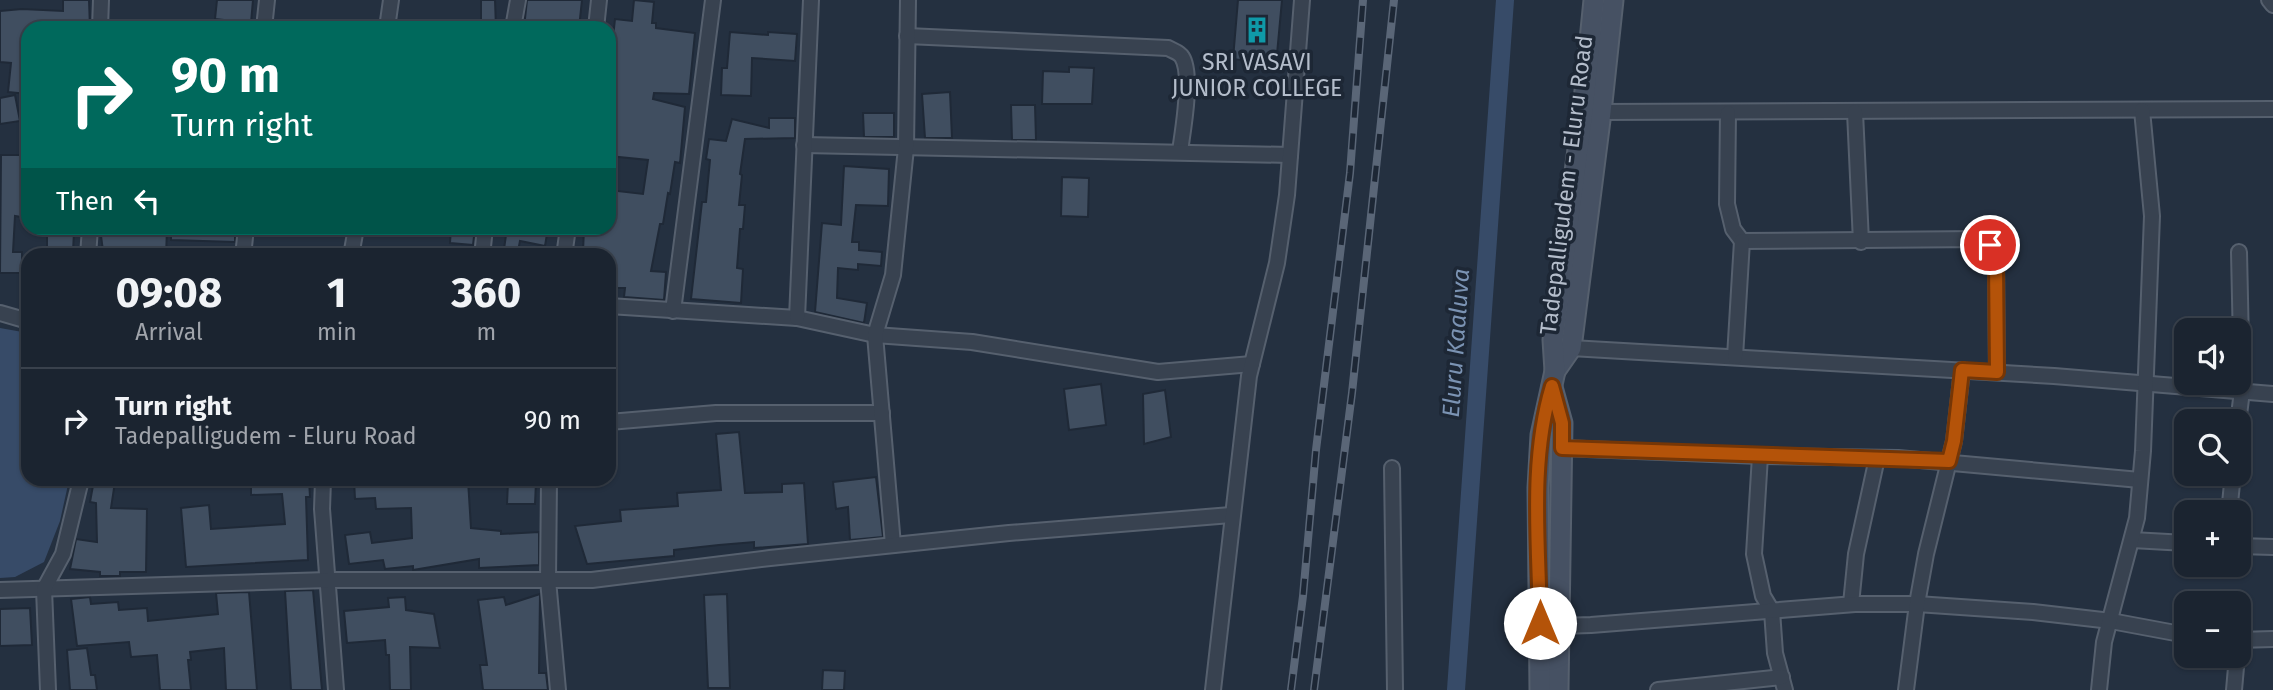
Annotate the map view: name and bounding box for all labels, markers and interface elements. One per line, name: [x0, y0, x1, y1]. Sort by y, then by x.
building icon: SRI VASAVI JUNIOR COLLEGE: [1242, 15, 1272, 45]
street label: Tadepalligudem - Eluru Road: [1534, 34, 1598, 336]
text: 90 m: [171, 46, 280, 105]
place label: SRI VASAVI JUNIOR COLLEGE: [1172, 48, 1342, 102]
icon: right: [56, 49, 147, 140]
text: Turn right: [171, 106, 313, 144]
icon: left: [128, 182, 166, 220]
text: Then: [56, 186, 114, 217]
pin: [1960, 215, 2020, 275]
icon: arrive: [1971, 226, 2009, 264]
text: 09:08: [116, 268, 222, 318]
text: 1: [327, 268, 347, 318]
text: 360: [451, 268, 521, 318]
water label: Eluru Kaaluva: [1437, 268, 1475, 418]
text: Arrival: [135, 318, 203, 346]
text: min: [317, 318, 357, 346]
text: m: [476, 318, 496, 346]
map controls: [2174, 318, 2251, 668]
button: sound: [2174, 318, 2251, 395]
text: Turn right: [115, 391, 232, 422]
icon: right: [56, 402, 94, 440]
text: 90 m: [524, 405, 581, 436]
button: search: [2174, 409, 2251, 486]
text: Tadepalligudem - Eluru Road: [115, 422, 416, 450]
button: +: [2174, 500, 2251, 577]
position arrow: [1503, 586, 1577, 660]
button: −: [2174, 591, 2251, 668]

